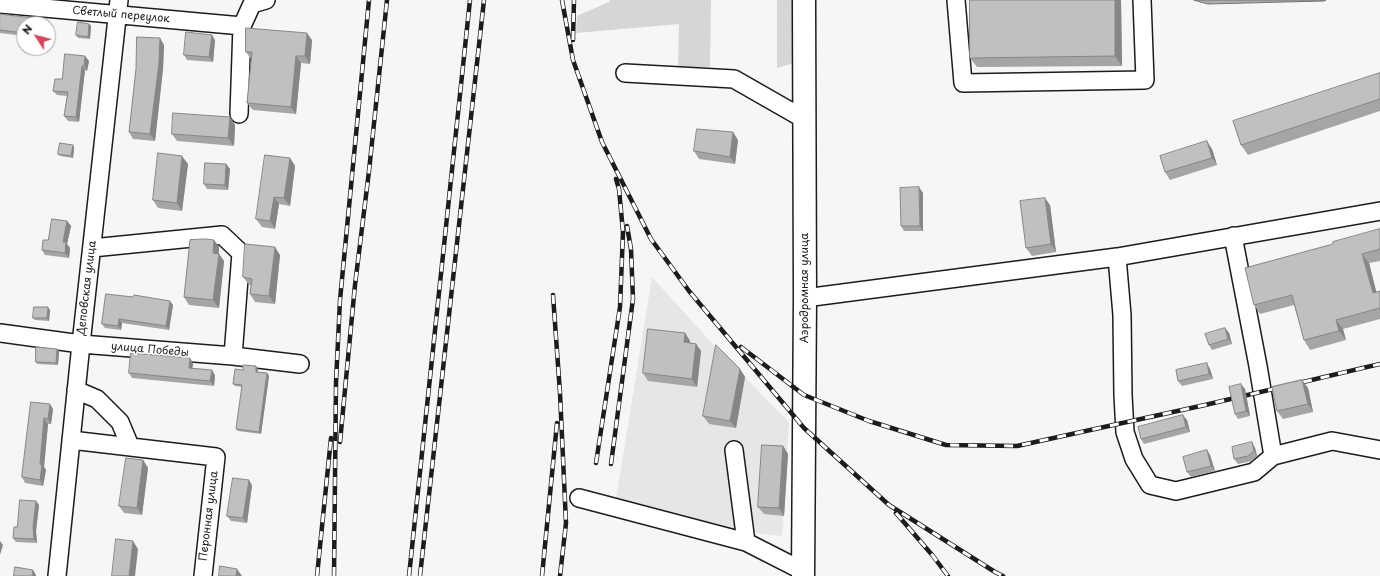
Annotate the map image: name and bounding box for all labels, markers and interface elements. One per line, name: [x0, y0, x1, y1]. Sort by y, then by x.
street label: Светлый переулок: [72, 4, 170, 26]
north arrow: [16, 16, 56, 56]
text: N: [17, 21, 36, 38]
street label: Аэродромная улица: [798, 233, 812, 343]
street label: Деповская улица: [75, 240, 99, 336]
street label: улица Победы: [111, 340, 189, 360]
street label: Перонная улица: [197, 470, 221, 562]

